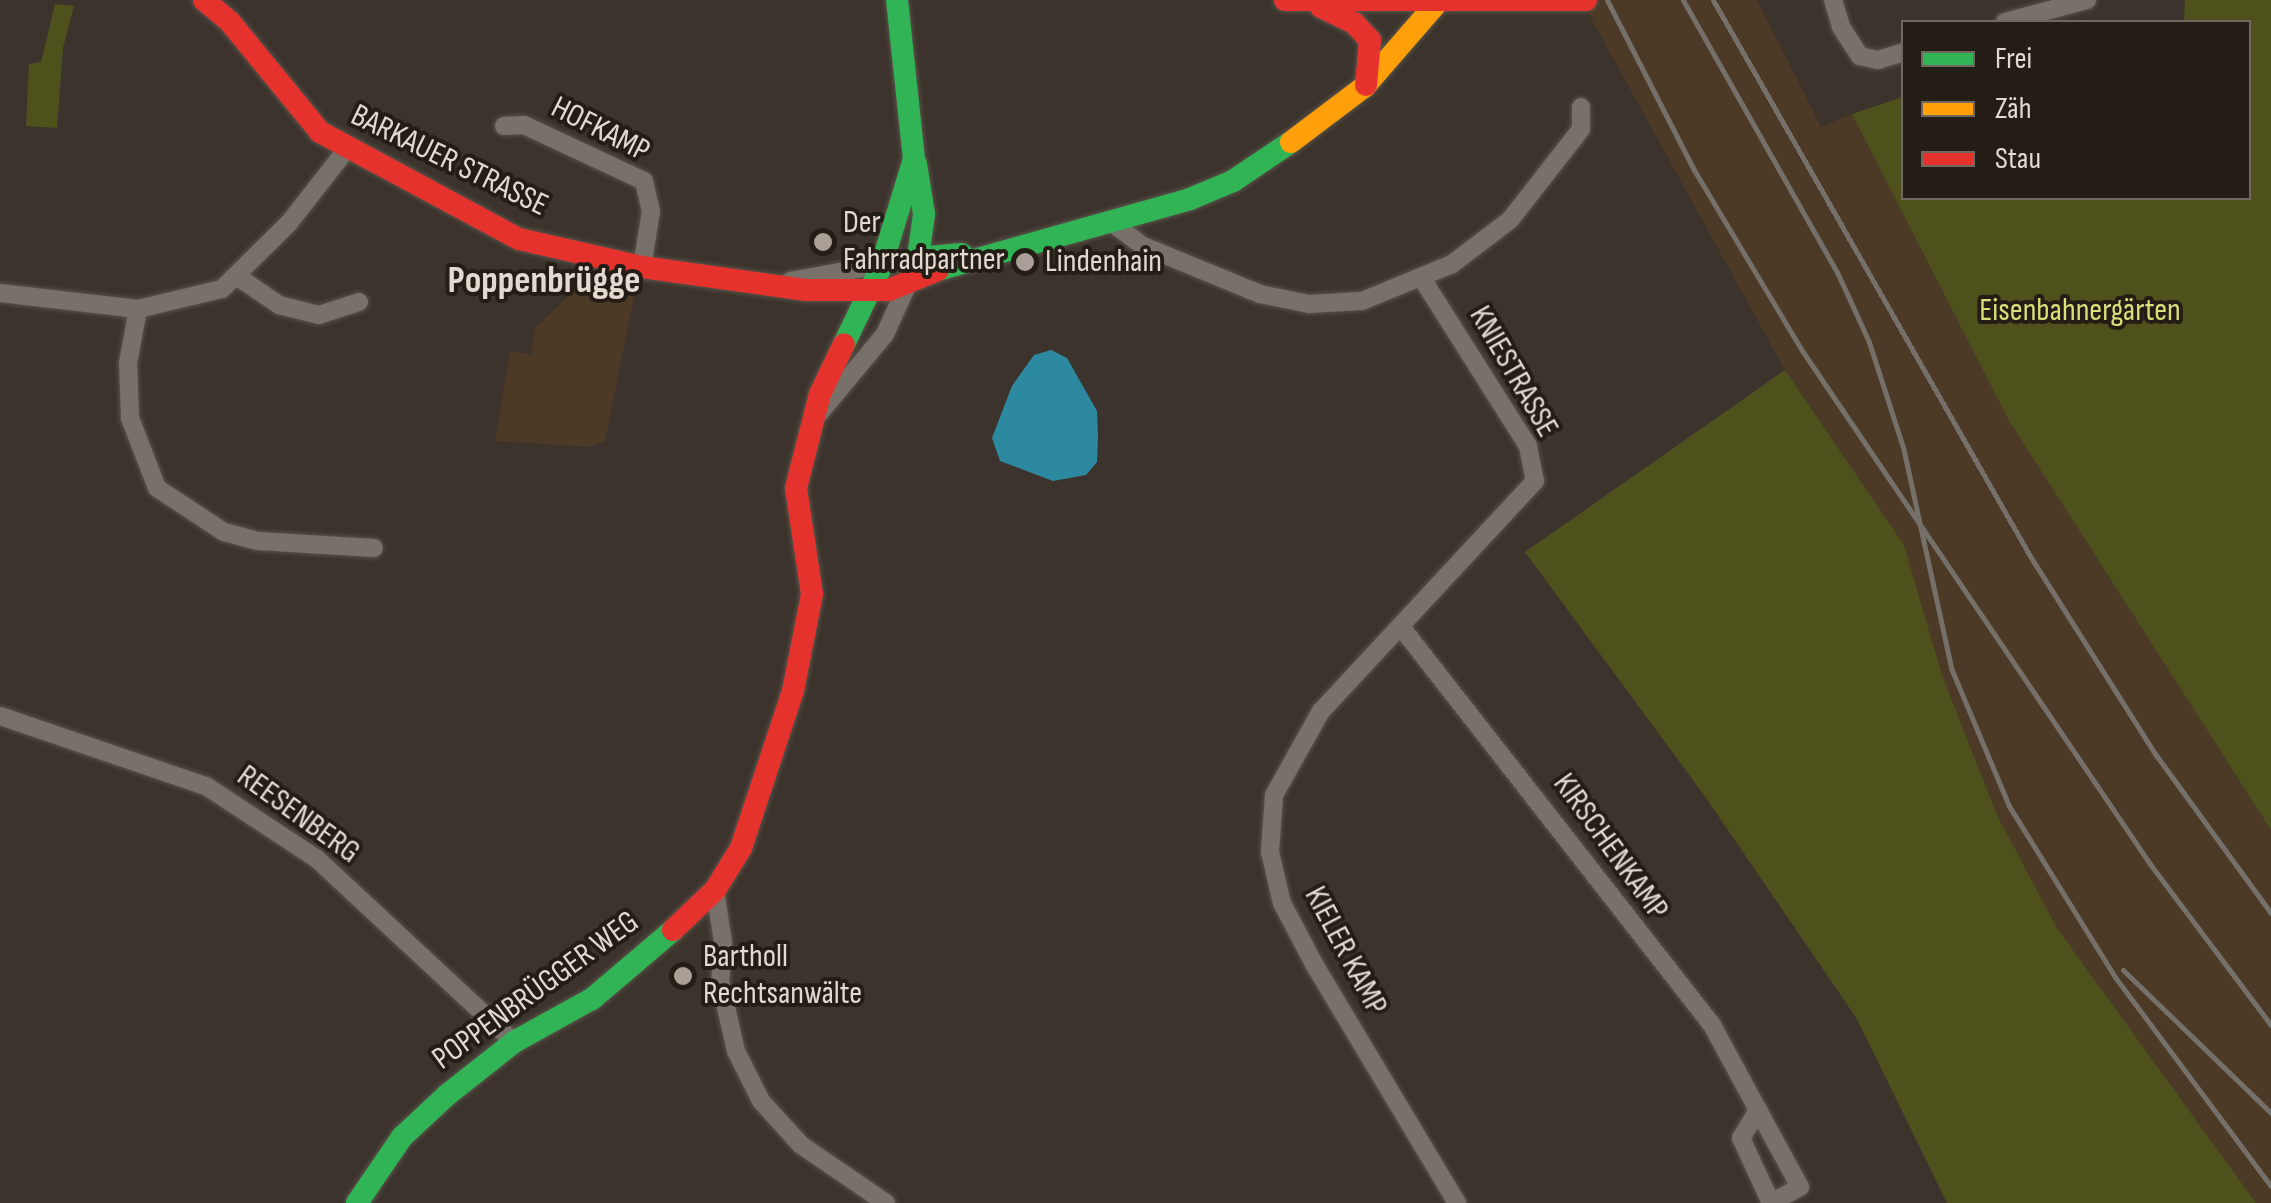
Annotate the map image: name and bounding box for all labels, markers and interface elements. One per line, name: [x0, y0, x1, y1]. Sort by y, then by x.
legend: [1901, 20, 2251, 200]
text: Frei: [1995, 41, 2032, 77]
street label: HOFKAMP: [544, 89, 656, 171]
text: Zäh: [1995, 91, 2031, 127]
street label: BARKAUER STRASSE: [344, 97, 554, 225]
text: Stau: [1995, 141, 2041, 177]
place label: Der Fahrradpartner: [843, 205, 1005, 280]
marker: Der Fahrradpartner: [812, 231, 834, 253]
place label: Lindenhain: [1045, 243, 1162, 281]
marker: Lindenhain: [1014, 251, 1036, 273]
district label: Poppenbrügge: [448, 258, 640, 304]
park label: Eisenbahnergärten: [1979, 292, 2181, 330]
street label: KNIESTRASSE: [1460, 300, 1566, 444]
street label: REESENBERG: [229, 758, 367, 872]
street label: KIRSCHENKAMP: [1544, 766, 1676, 928]
street label: KIELER KAMP: [1295, 880, 1395, 1022]
street label: POPPENBRÜGGER WEG: [426, 903, 646, 1079]
place label: Bartholl Rechtsanwälte: [703, 939, 862, 1014]
marker: Bartholl Rechtsanwälte: [672, 965, 694, 987]

